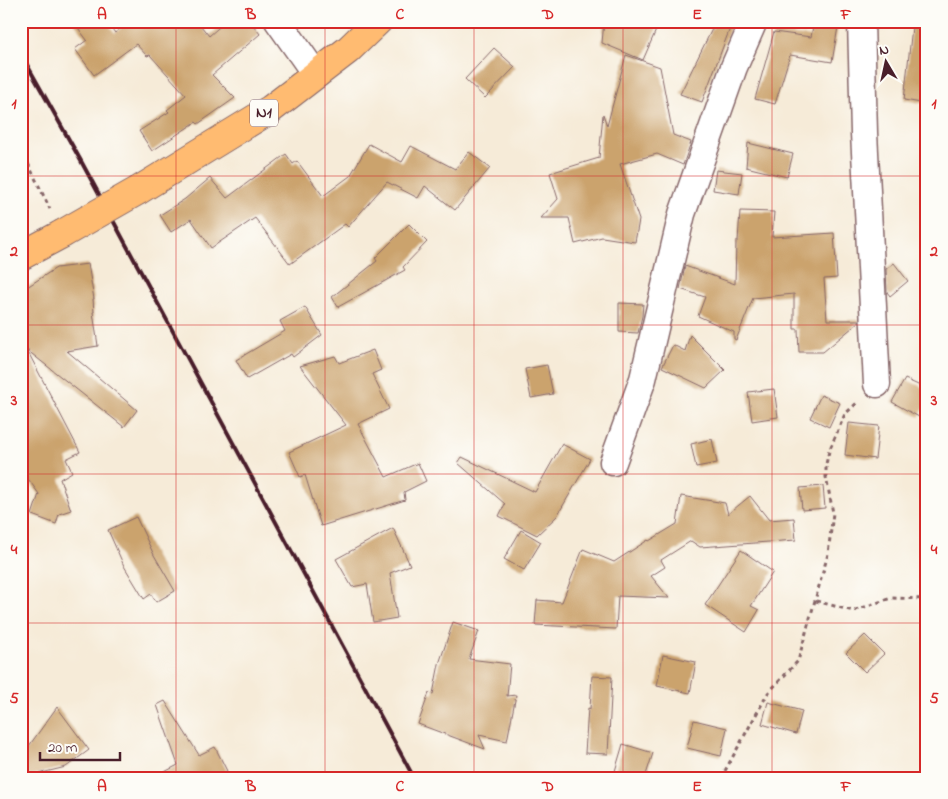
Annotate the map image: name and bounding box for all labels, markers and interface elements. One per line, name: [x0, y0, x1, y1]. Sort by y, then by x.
text: A: [97, 3, 107, 27]
text: B: [245, 3, 257, 27]
text: C: [396, 3, 405, 27]
text: D: [541, 3, 554, 27]
text: E: [692, 3, 702, 27]
text: F: [840, 3, 852, 27]
north arrow: [860, 38, 910, 88]
text: N: [878, 40, 891, 62]
text: 1: [11, 92, 17, 116]
text: 1: [931, 92, 937, 116]
road number: N1: [250, 100, 278, 126]
text: 2: [9, 240, 18, 264]
text: 2: [929, 240, 938, 264]
text: 3: [10, 389, 18, 413]
text: 3: [930, 389, 938, 413]
text: 4: [10, 538, 18, 562]
text: 4: [930, 538, 938, 562]
text: 5: [9, 687, 19, 711]
text: 5: [929, 687, 939, 711]
scale bar: [40, 729, 120, 761]
text: 20 m: [48, 737, 78, 759]
text: A: [97, 775, 107, 799]
text: B: [245, 775, 257, 799]
text: C: [396, 775, 405, 799]
text: D: [541, 775, 554, 799]
text: E: [692, 775, 702, 799]
text: F: [840, 775, 852, 799]

